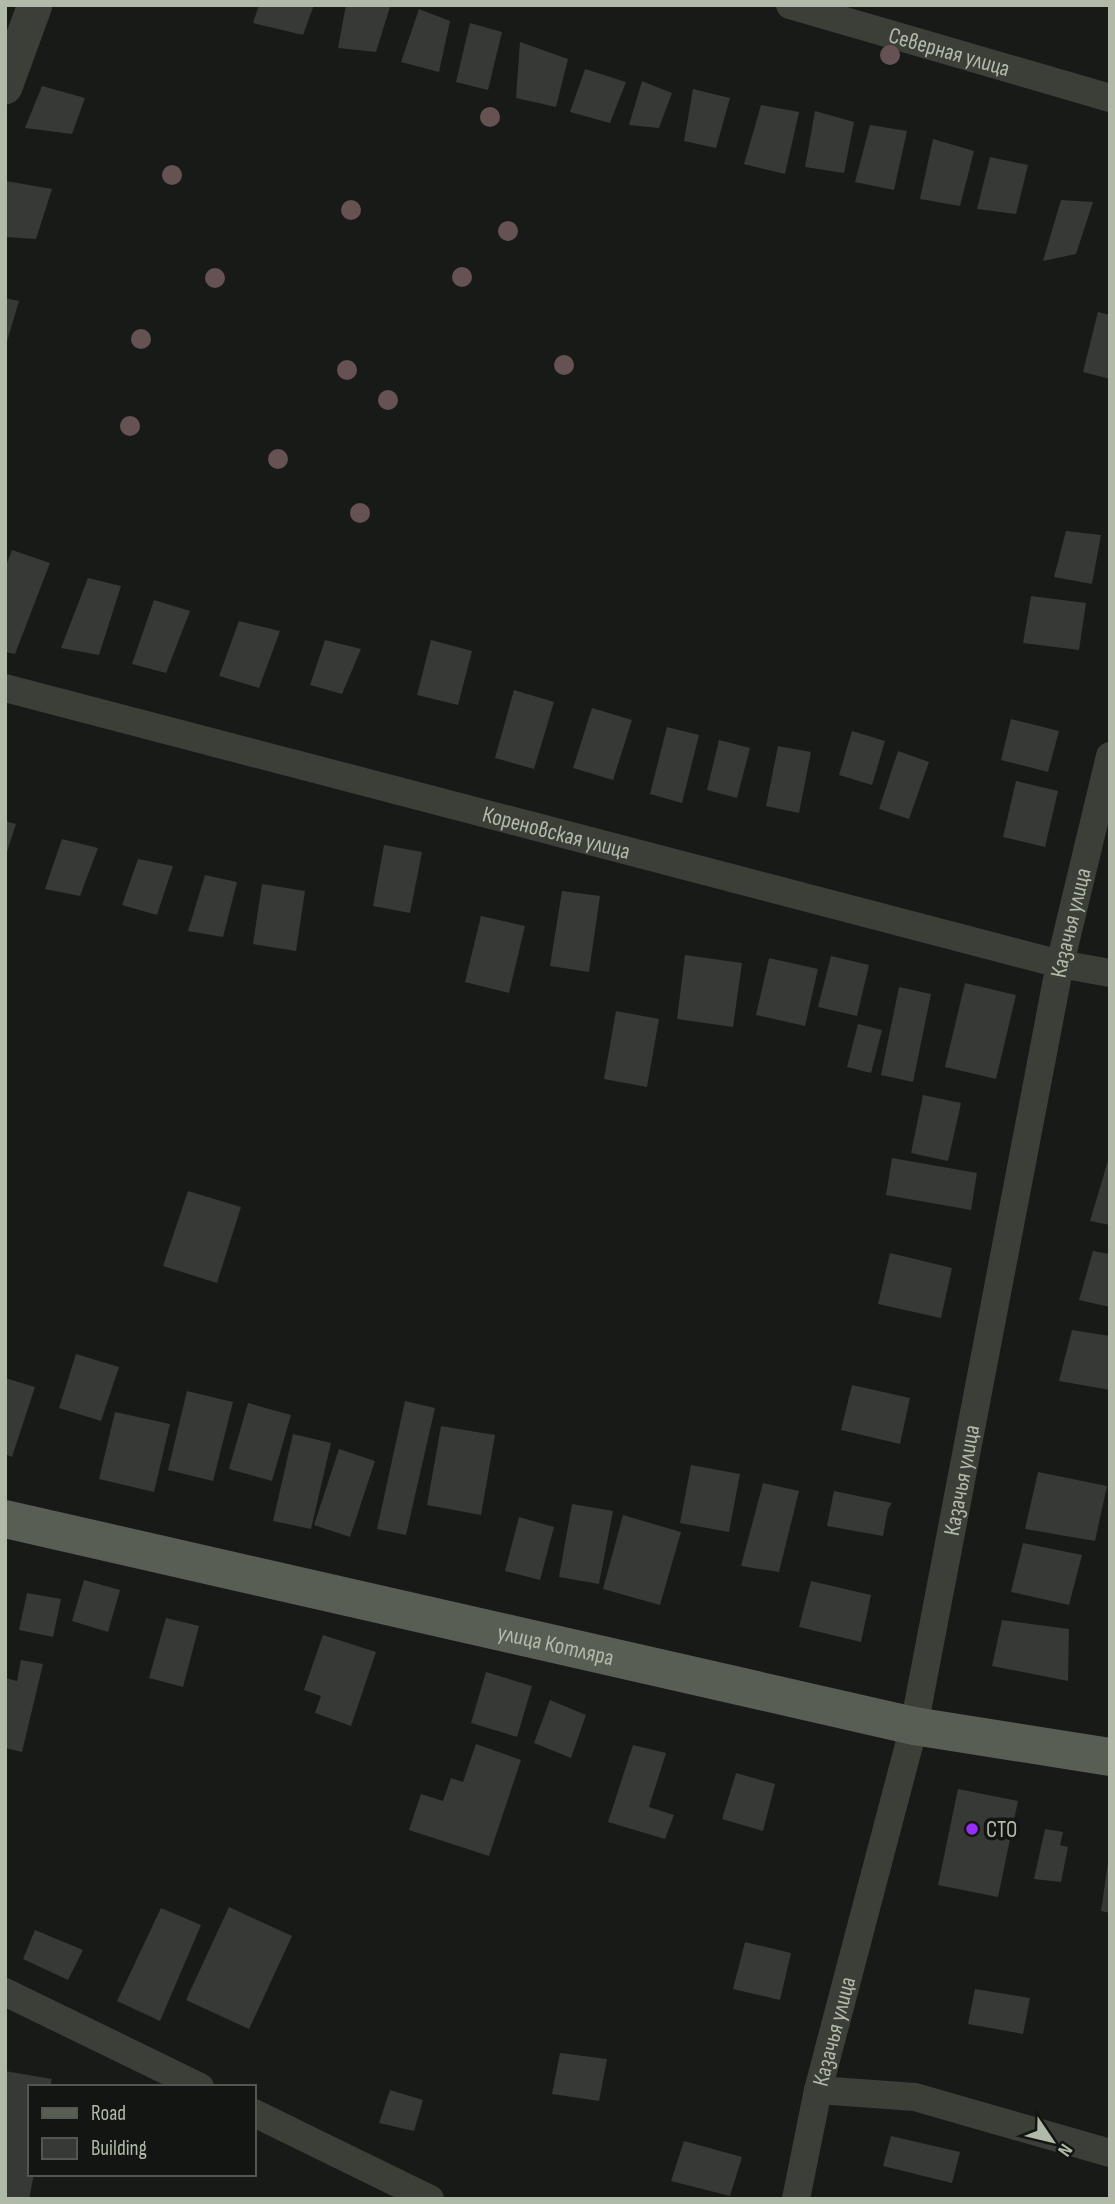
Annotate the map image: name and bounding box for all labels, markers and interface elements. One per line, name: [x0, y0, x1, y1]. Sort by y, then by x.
street label: Северная улица: [885, 21, 1013, 83]
street label: Кореновская улица: [479, 801, 633, 866]
street label: Казачья улица: [1045, 865, 1098, 980]
street label: Казачья улица: [938, 1423, 986, 1538]
street label: улица Котляра: [495, 1619, 617, 1672]
place label: СТО: [986, 1816, 1017, 1844]
marker: СТО: [964, 1821, 980, 1837]
street label: Казачья улица: [807, 1974, 862, 2089]
legend: [28, 2085, 256, 2176]
text: Road: [91, 2101, 126, 2126]
north arrow: [1017, 2106, 1087, 2176]
text: Building: [91, 2136, 147, 2161]
text: N: [1052, 2139, 1077, 2161]

